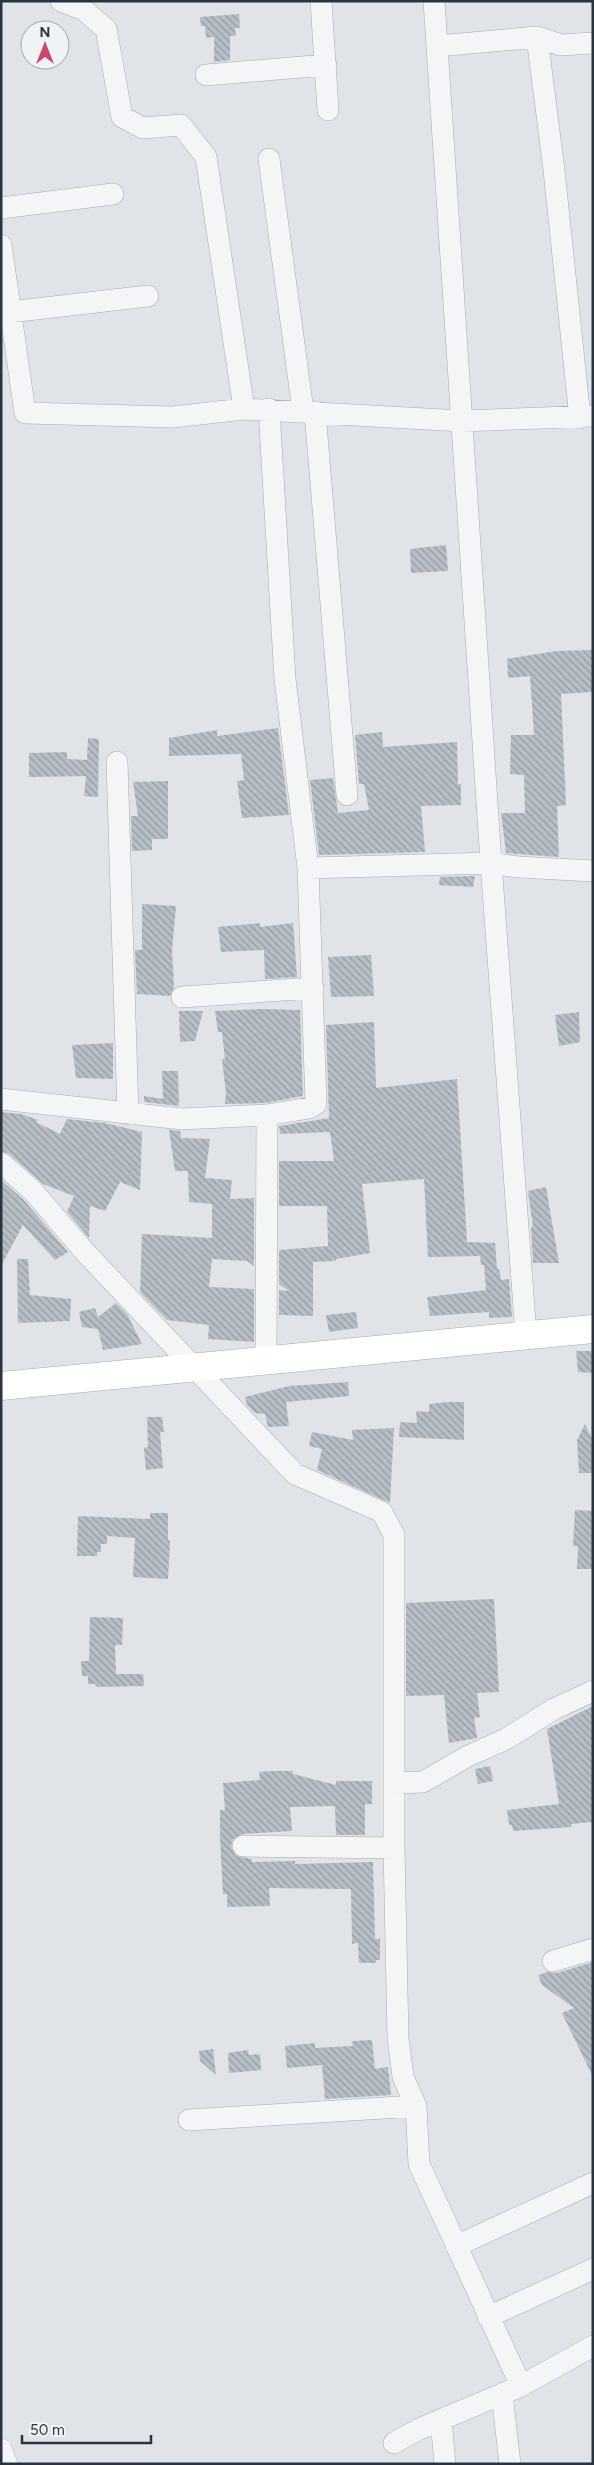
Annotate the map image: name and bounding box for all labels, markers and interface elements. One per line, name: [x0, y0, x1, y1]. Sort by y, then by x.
north arrow: [20, 20, 70, 70]
text: N: [40, 24, 50, 41]
scale bar: [22, 2412, 151, 2444]
text: 50 m: [30, 2421, 65, 2439]

